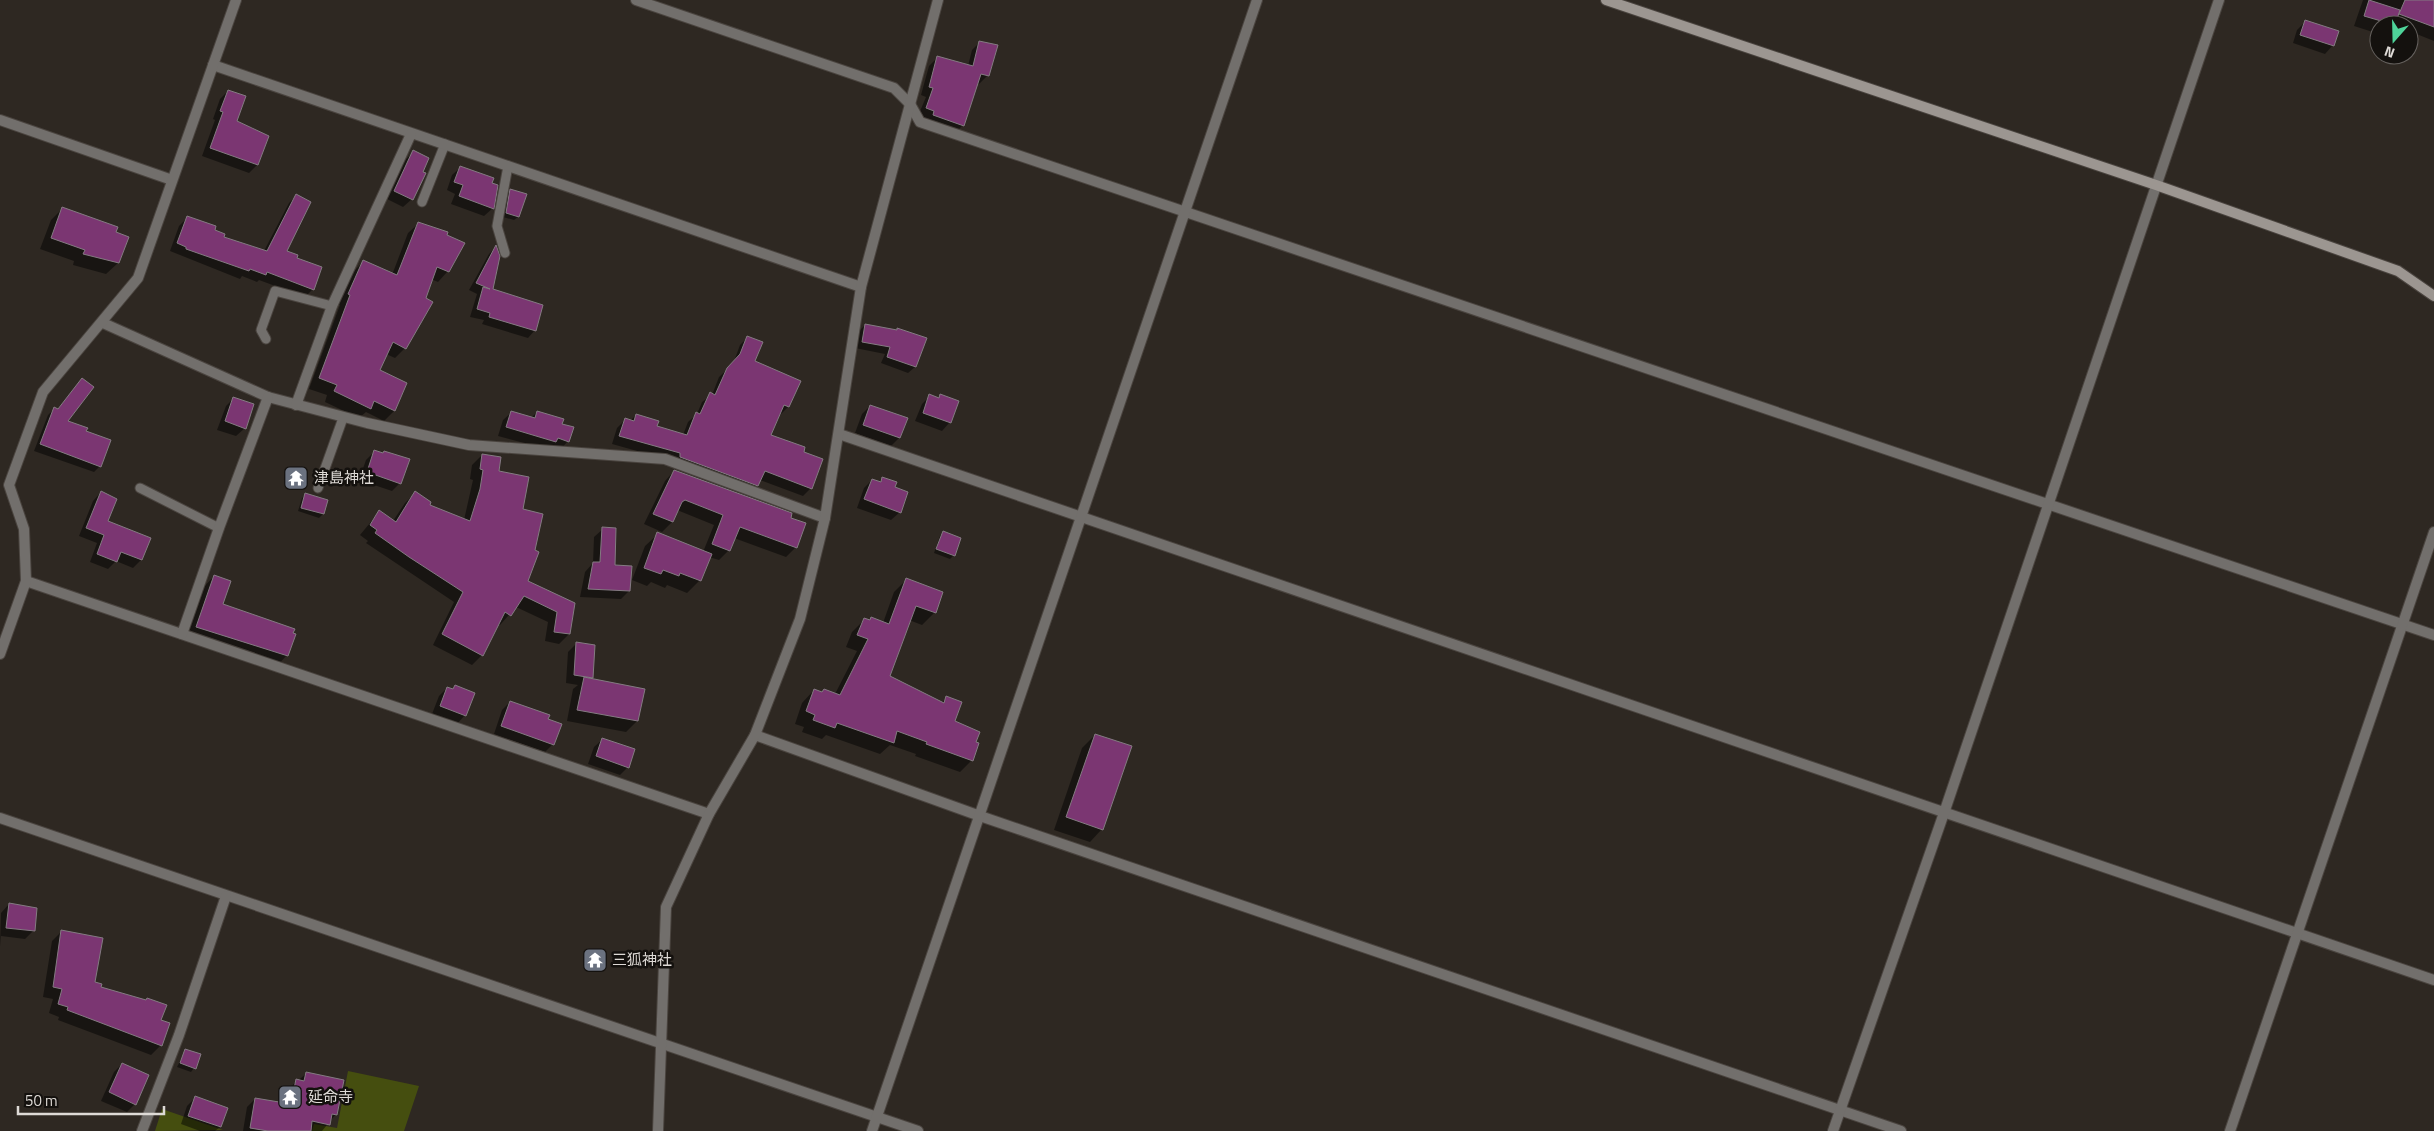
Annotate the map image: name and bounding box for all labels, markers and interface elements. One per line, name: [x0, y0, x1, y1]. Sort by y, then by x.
north arrow: [2369, 15, 2419, 65]
text: N: [2381, 41, 2398, 64]
temple icon: 津島神社: [283, 465, 309, 491]
place label: 津島神社: [314, 466, 374, 489]
temple icon: 三狐神社: [582, 947, 608, 973]
place label: 三狐神社: [612, 948, 672, 971]
scale bar: [18, 1084, 164, 1116]
temple icon: 延命寺: [277, 1084, 303, 1110]
place label: 延命寺: [308, 1085, 353, 1108]
text: 50 m: [25, 1089, 58, 1112]

